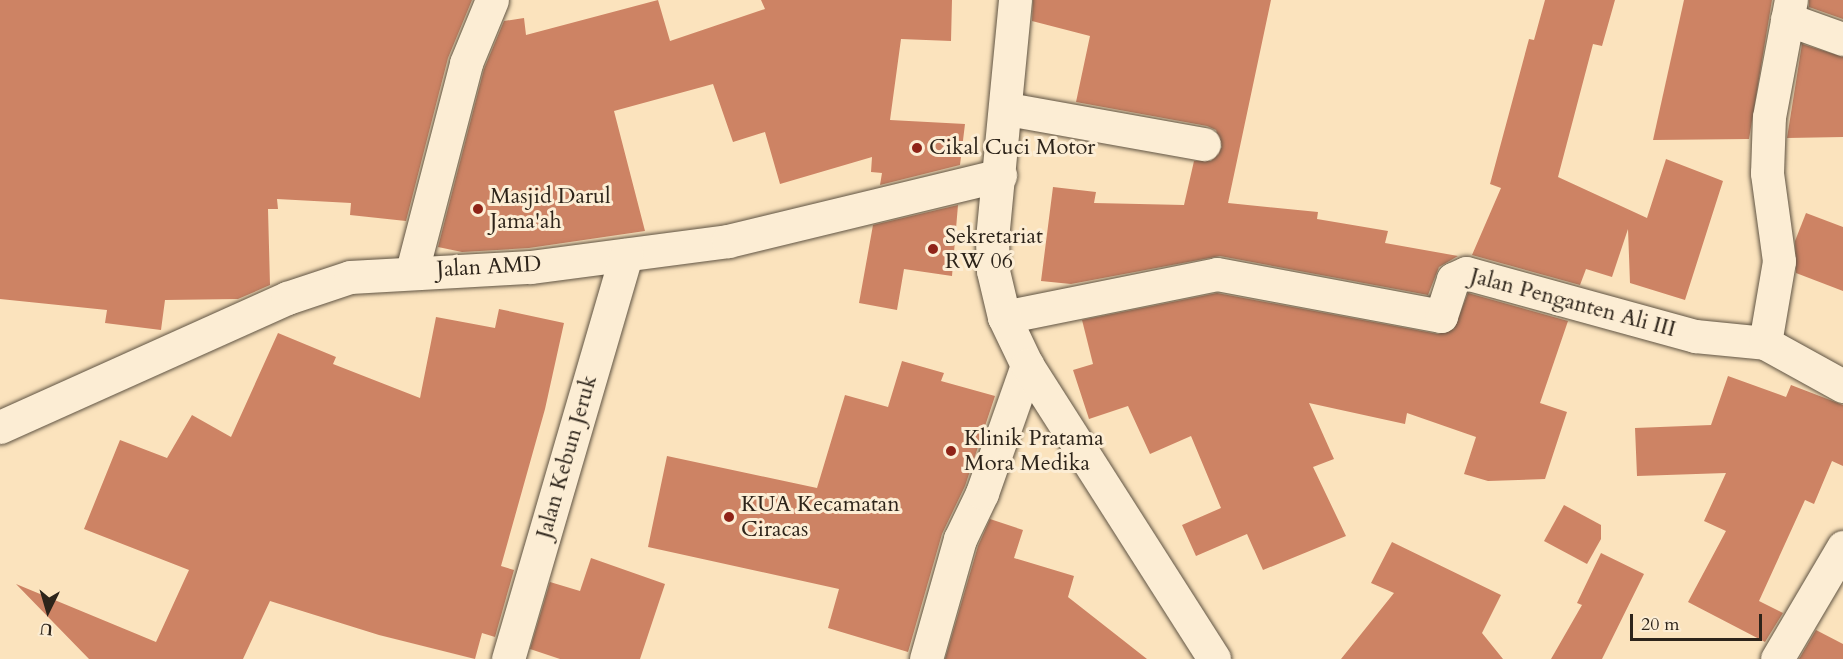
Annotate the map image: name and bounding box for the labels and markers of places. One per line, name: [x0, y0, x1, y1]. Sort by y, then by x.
place label: Cikal Cuci Motor: [929, 135, 1095, 161]
marker: Cikal Cuci Motor: [910, 141, 924, 155]
place label: Masjid Darul Jama'ah: [490, 183, 611, 234]
marker: Masjid Darul Jama'ah: [471, 202, 485, 216]
place label: Sekretariat RW 06: [945, 223, 1043, 274]
marker: Sekretariat RW 06: [926, 242, 940, 256]
place label: Klinik Pratama Mora Medika: [964, 425, 1104, 476]
marker: Klinik Pratama Mora Medika: [942, 442, 960, 460]
place label: KUA Kecamatan Ciracas: [741, 491, 900, 542]
marker: KUA Kecamatan Ciracas: [722, 510, 736, 524]

